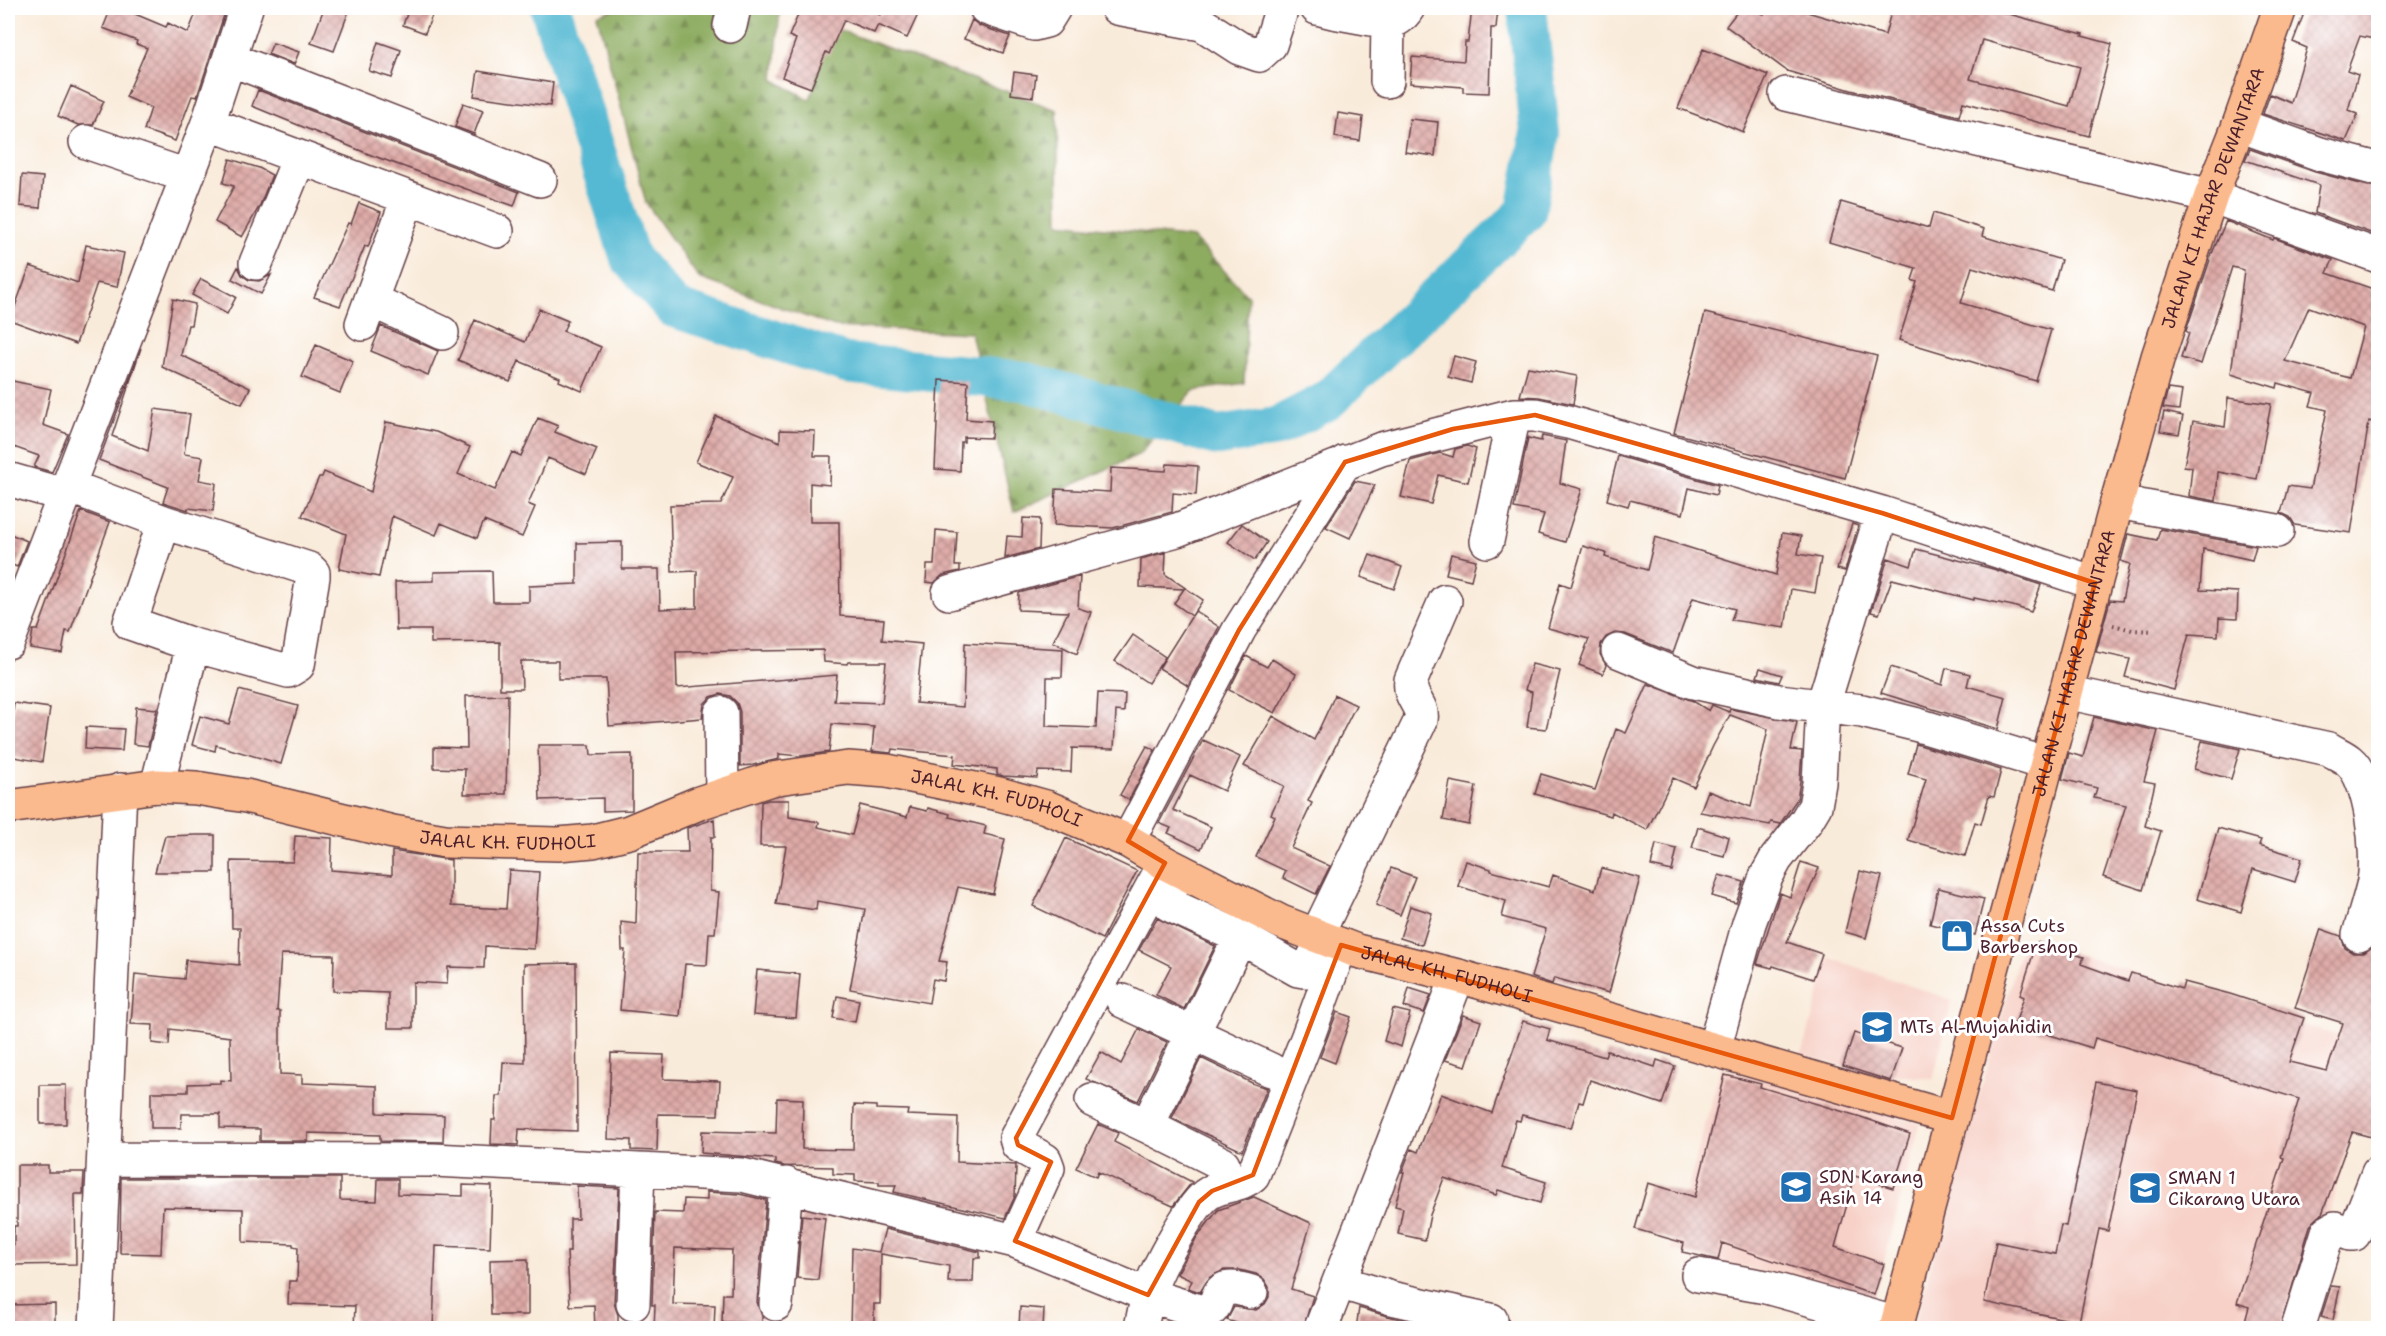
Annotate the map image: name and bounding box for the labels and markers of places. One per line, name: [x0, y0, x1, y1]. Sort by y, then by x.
place label: Assa Cuts Barbershop: [1980, 914, 2078, 959]
shop icon: Assa Cuts Barbershop: [1939, 918, 1975, 954]
school or university icon: MTs Al-Mujahidin: [1859, 1009, 1895, 1045]
place label: MTs Al-Mujahidin: [1900, 1015, 2052, 1039]
place label: SDN Karang Asih 14: [1819, 1165, 1923, 1210]
place label: SMAN 1 Cikarang Utara: [2168, 1166, 2300, 1211]
school or university icon: SDN Karang Asih 14: [1778, 1169, 1814, 1205]
school or university icon: SMAN 1 Cikarang Utara: [2127, 1170, 2163, 1206]

